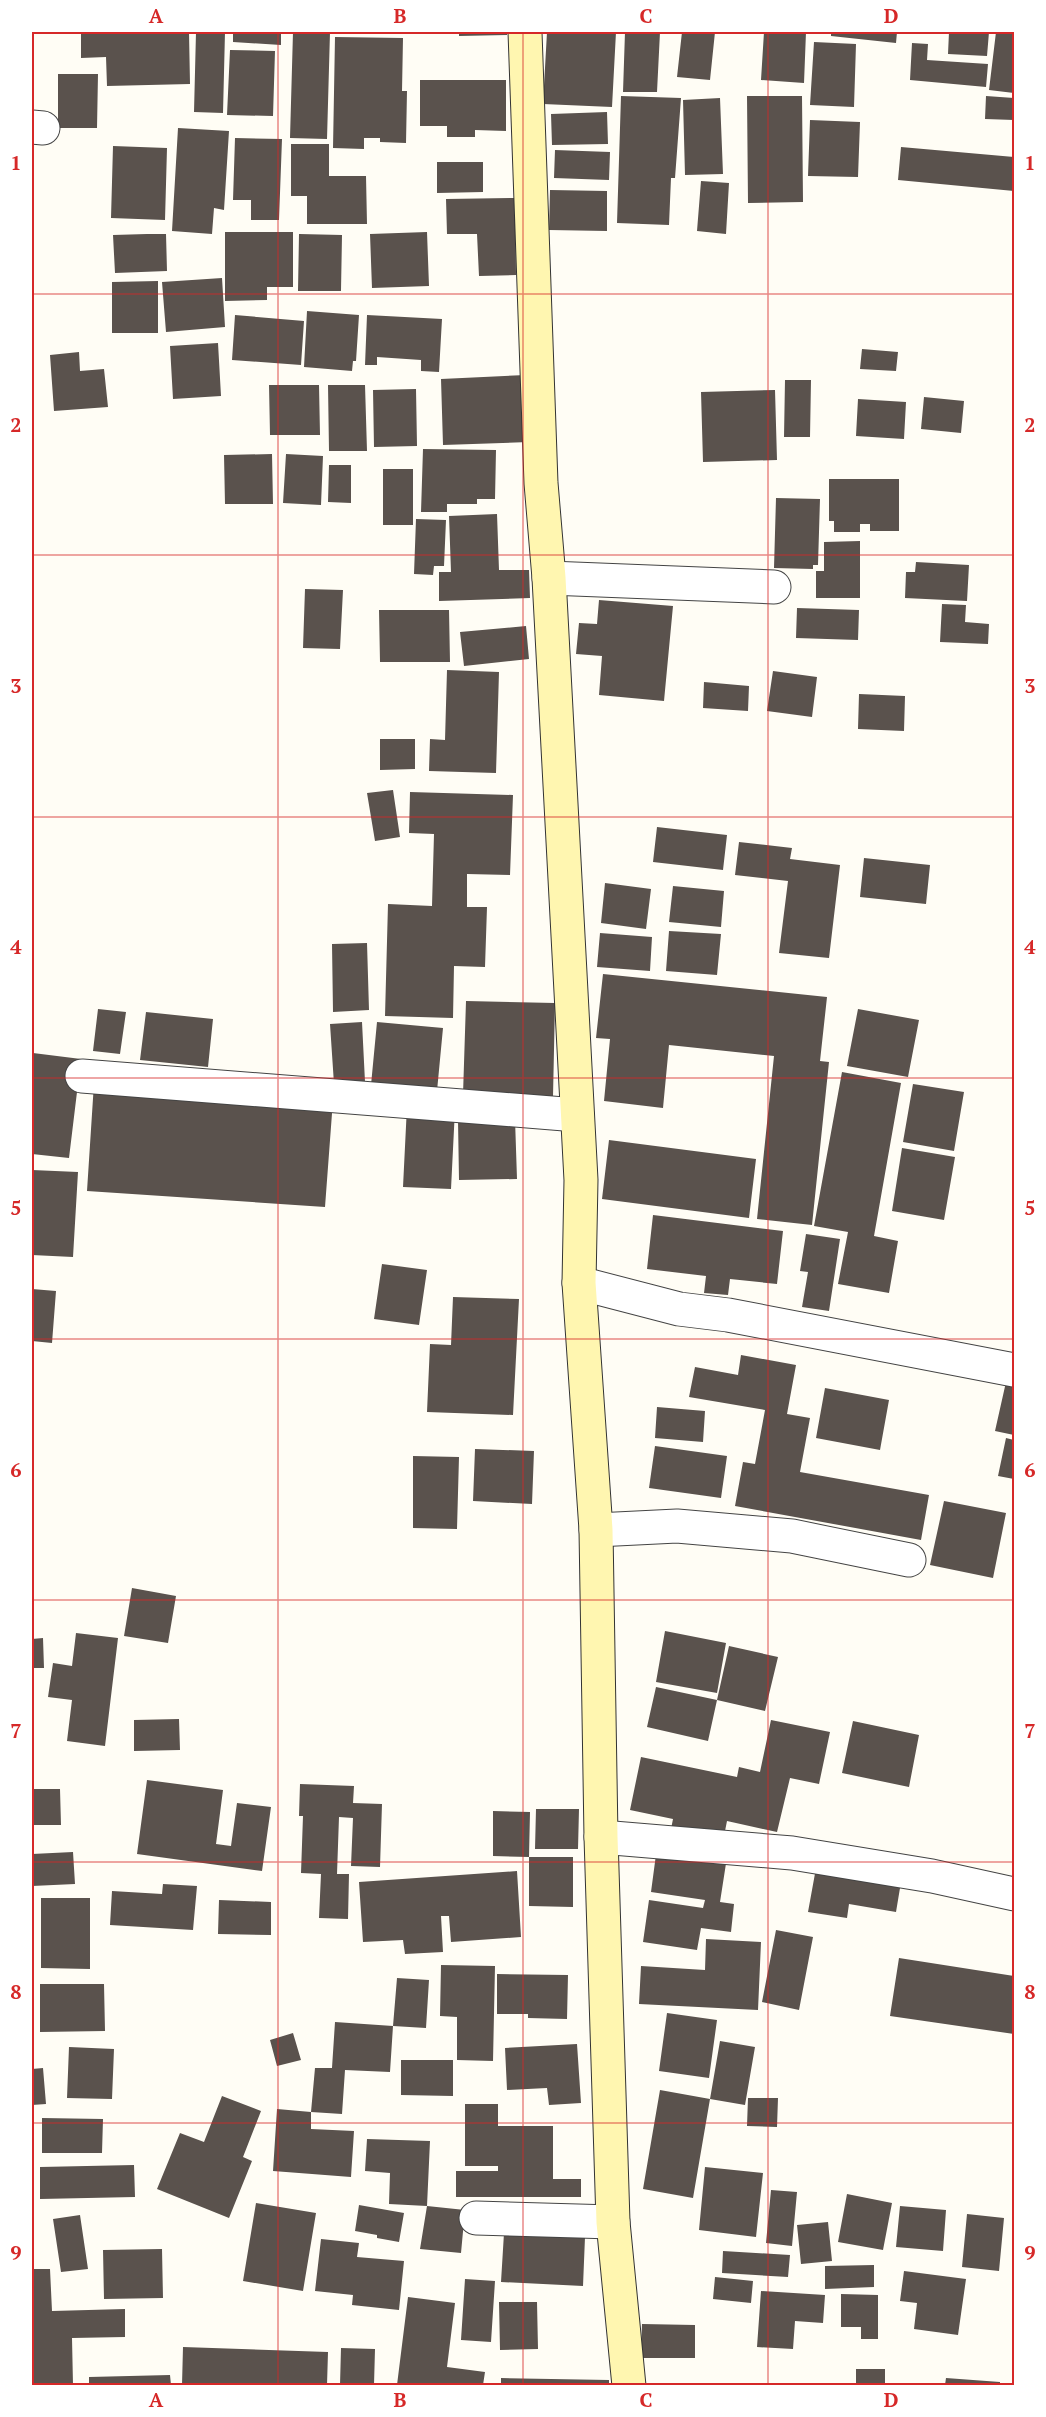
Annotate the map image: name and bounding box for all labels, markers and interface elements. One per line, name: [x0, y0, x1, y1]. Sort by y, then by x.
text: A: [149, 2, 164, 29]
text: B: [394, 2, 407, 29]
text: C: [639, 2, 653, 29]
text: D: [884, 2, 898, 29]
text: 1: [10, 149, 22, 176]
text: 1: [1024, 149, 1036, 176]
text: 2: [10, 411, 22, 438]
text: 2: [1024, 411, 1036, 438]
text: 3: [10, 672, 22, 699]
text: 3: [1024, 672, 1036, 699]
text: 4: [10, 933, 22, 960]
text: 4: [1024, 933, 1036, 960]
text: 5: [10, 1194, 22, 1221]
text: 5: [1024, 1194, 1036, 1221]
text: 6: [10, 1456, 22, 1483]
text: 6: [1024, 1456, 1036, 1483]
text: 7: [10, 1717, 22, 1744]
text: 7: [1024, 1717, 1036, 1744]
text: 8: [10, 1978, 22, 2005]
text: 8: [1024, 1978, 1036, 2005]
text: 9: [10, 2239, 22, 2266]
text: 9: [1024, 2239, 1036, 2266]
text: A: [149, 2386, 164, 2413]
text: B: [394, 2386, 407, 2413]
text: C: [639, 2386, 653, 2413]
text: D: [884, 2386, 898, 2413]

